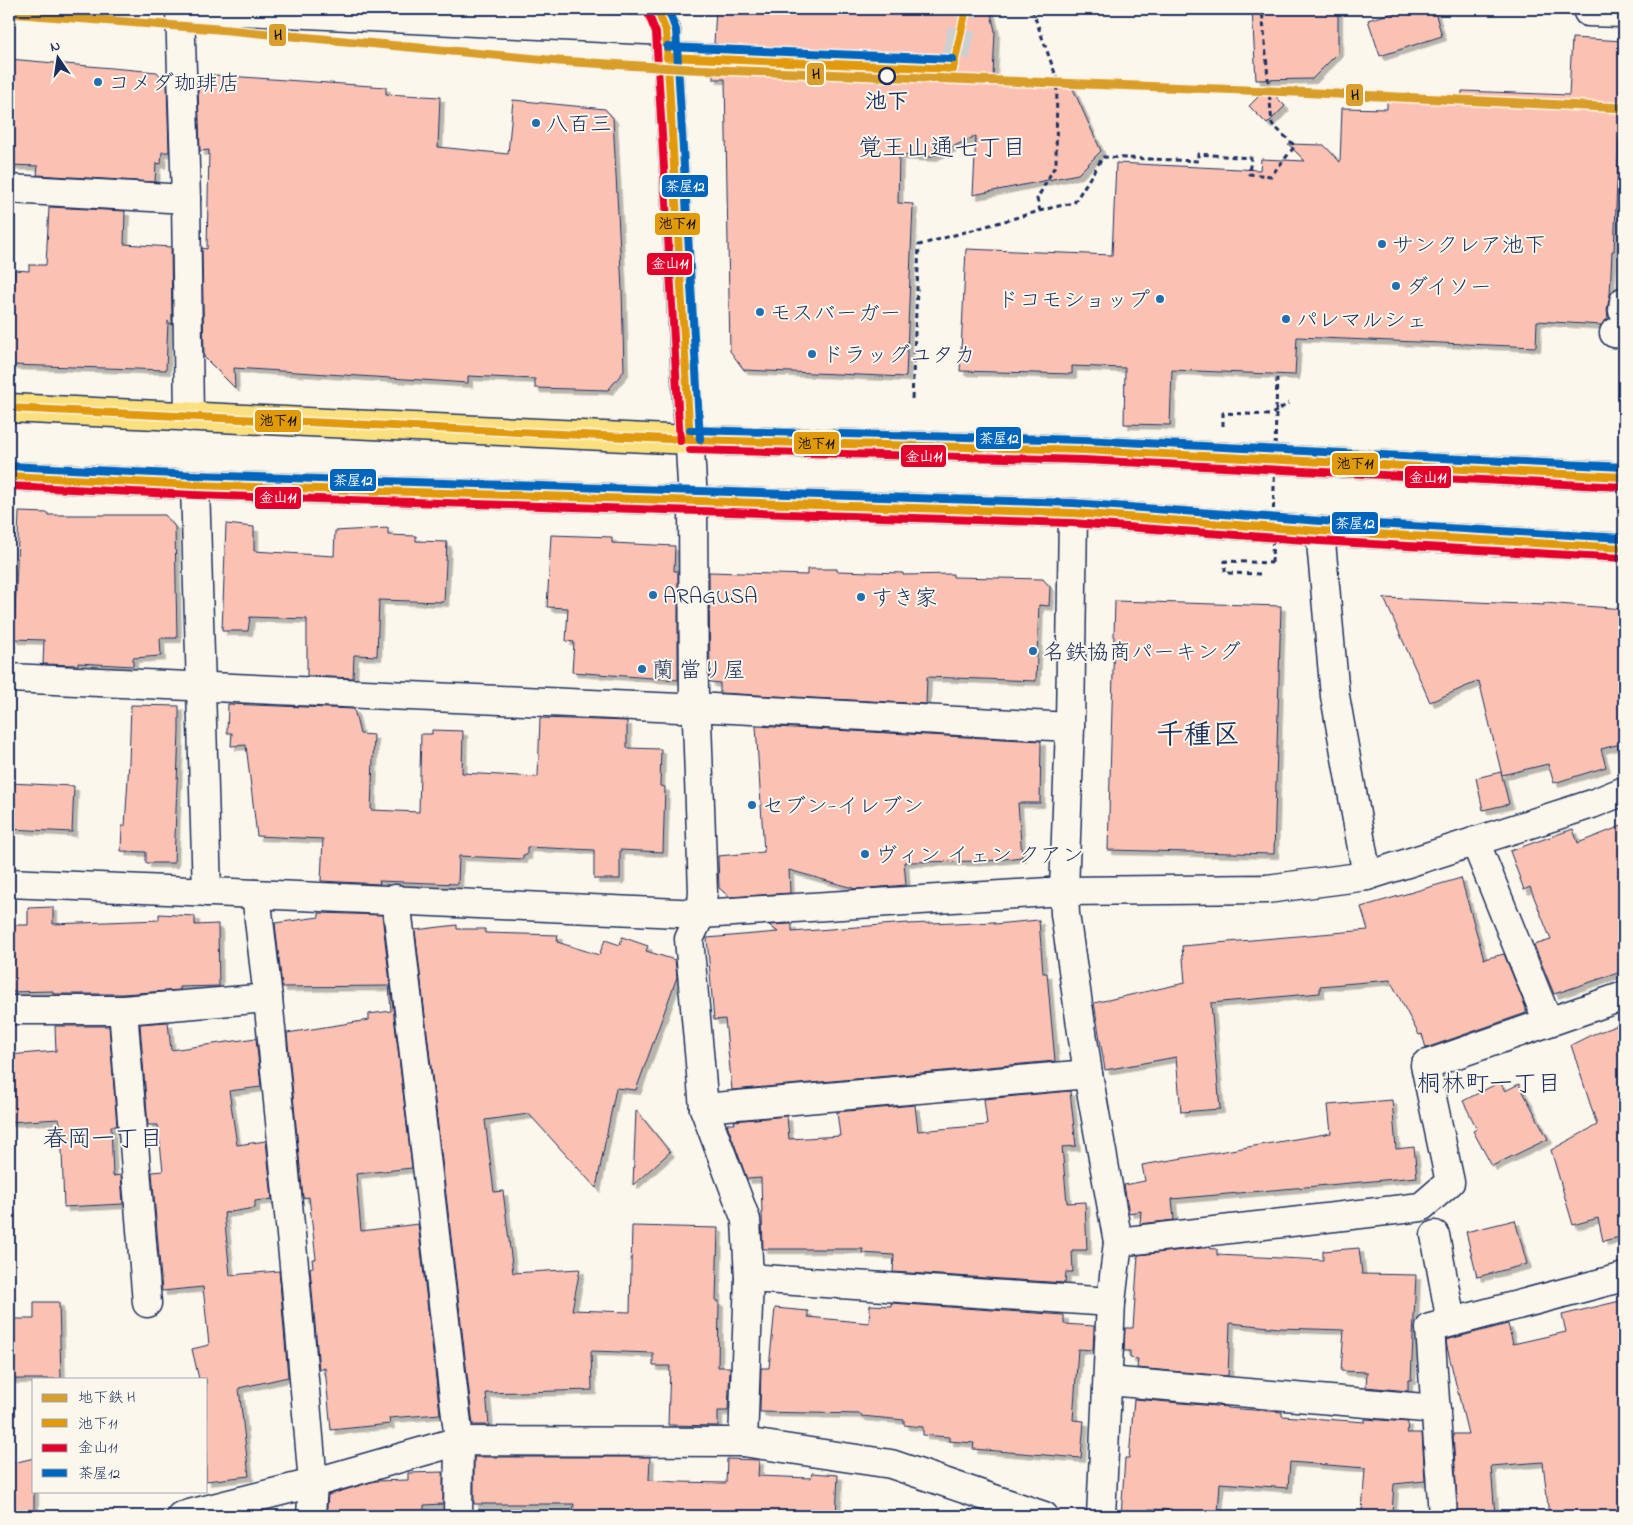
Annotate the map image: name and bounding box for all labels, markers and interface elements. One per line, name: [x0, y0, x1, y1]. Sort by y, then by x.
line badge: H: [268, 23, 287, 47]
text: H: [274, 26, 282, 47]
north arrow: [32, 32, 82, 82]
text: N: [48, 36, 62, 58]
line badge: H: [806, 62, 825, 86]
text: H: [812, 65, 820, 86]
marker: 池下: [878, 67, 896, 85]
place label: コメダ珈琲店: [108, 69, 240, 101]
marker: コメダ珈琲店: [92, 76, 104, 88]
line badge: H: [1345, 83, 1364, 107]
text: H: [1351, 86, 1359, 107]
place label: 池下: [865, 87, 909, 119]
place label: 八百三: [546, 110, 612, 142]
marker: 八百三: [530, 117, 542, 129]
district label: 覚王山通七丁目: [858, 132, 1026, 167]
line badge: 茶屋12: [661, 174, 709, 198]
text: 茶屋12: [665, 177, 705, 198]
line badge: 池下11: [654, 212, 701, 236]
text: 池下11: [659, 214, 696, 235]
place label: サンクレア池下: [1392, 231, 1546, 263]
marker: サンクレア池下: [1376, 238, 1388, 250]
line badge: 金山11: [646, 252, 693, 276]
text: 金山11: [652, 254, 689, 275]
place label: ダイソー: [1406, 273, 1492, 305]
marker: ダイソー: [1390, 280, 1402, 292]
place label: ドコモショップ: [997, 286, 1150, 318]
marker: ドコモショップ: [1154, 293, 1166, 305]
place label: モスバーガー: [770, 299, 902, 331]
marker: モスバーガー: [754, 306, 766, 318]
place label: パレマルシェ: [1296, 306, 1428, 338]
marker: パレマルシェ: [1280, 313, 1292, 325]
place label: ドラッグユタカ: [822, 341, 976, 373]
marker: ドラッグユタカ: [806, 348, 818, 360]
line badge: 池下11: [254, 409, 302, 433]
text: 池下11: [260, 411, 297, 432]
line badge: 茶屋12: [975, 426, 1022, 450]
text: 茶屋12: [979, 429, 1019, 450]
line badge: 池下11: [793, 431, 840, 455]
text: 池下11: [798, 434, 835, 455]
line badge: 金山11: [900, 444, 947, 468]
text: 金山11: [906, 447, 943, 468]
line badge: 池下11: [1331, 452, 1379, 476]
text: 池下11: [1337, 454, 1374, 475]
line badge: 金山11: [1404, 465, 1452, 489]
line badge: 茶屋12: [329, 468, 377, 492]
text: 金山11: [1410, 468, 1447, 489]
text: 茶屋12: [333, 471, 373, 492]
line badge: 金山11: [254, 486, 302, 510]
text: 金山11: [260, 488, 297, 509]
line badge: 茶屋12: [1331, 511, 1379, 535]
text: 茶屋12: [1335, 514, 1375, 535]
place label: ARAGUSA: [663, 582, 758, 614]
place label: すき家: [871, 584, 937, 616]
marker: ARAGUSA: [647, 589, 659, 601]
marker: すき家: [855, 591, 867, 603]
place label: 名鉄協商パーキング: [1043, 638, 1241, 670]
marker: 名鉄協商パーキング: [1027, 645, 1039, 657]
place label: 蘭 當り屋: [652, 656, 746, 688]
marker: 蘭 當り屋: [636, 663, 648, 675]
district label: 千種区: [1156, 716, 1240, 757]
place label: セブン-イレブン: [762, 792, 924, 824]
marker: セブン-イレブン: [746, 799, 758, 811]
place label: ヴィン イェン クアン: [875, 841, 1084, 873]
marker: ヴィン イェン クアン: [859, 848, 871, 860]
district label: 桐林町一丁目: [1417, 1068, 1561, 1103]
district label: 春岡一丁目: [43, 1123, 163, 1158]
legend: [32, 1378, 208, 1492]
text: 地下鉄 H: [78, 1387, 135, 1409]
text: 池下11: [78, 1413, 118, 1435]
text: 金山11: [78, 1437, 118, 1459]
text: 茶屋12: [78, 1463, 121, 1485]

